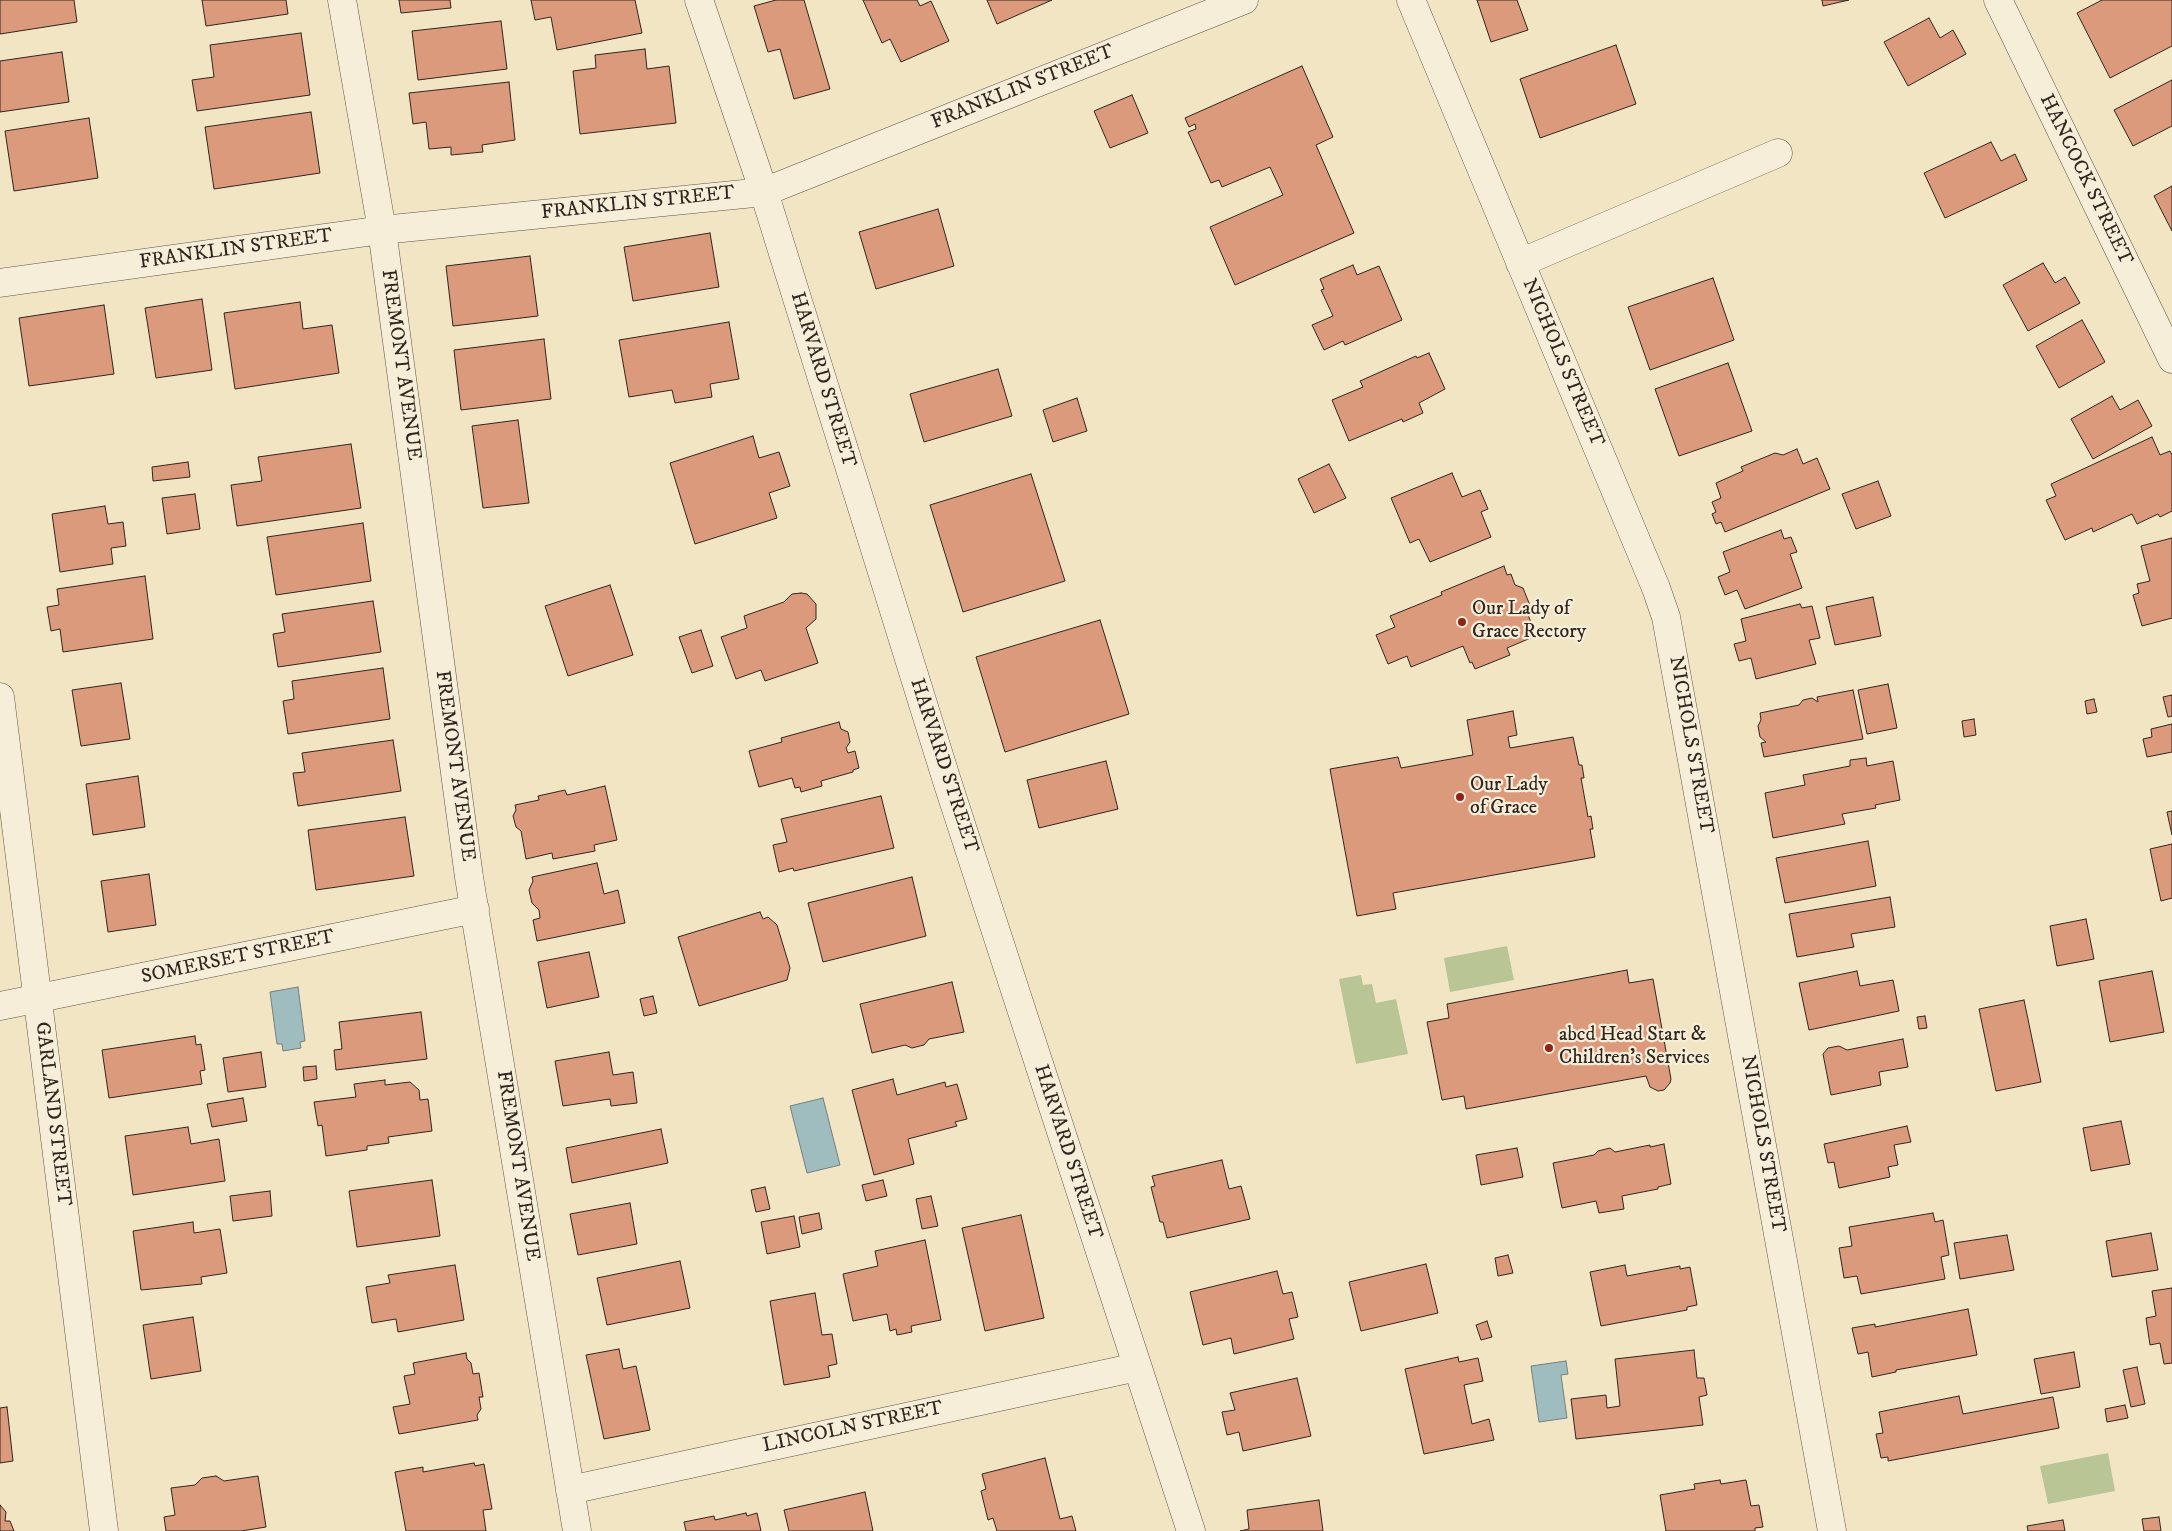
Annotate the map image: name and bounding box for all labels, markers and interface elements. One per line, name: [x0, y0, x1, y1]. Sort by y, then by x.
street label: FRANKLIN STREET: [928, 40, 1118, 136]
street label: HANCOCK STREET: [2033, 91, 2137, 269]
street label: FRANKLIN STREET: [540, 182, 736, 226]
street label: FRANKLIN STREET: [138, 225, 334, 275]
street label: FREMONT AVENUE: [375, 268, 425, 462]
street label: NICHOLS STREET: [1516, 276, 1608, 450]
street label: HARVARD STREET: [784, 289, 860, 471]
place label: Our Lady of Grace Rectory: [1472, 598, 1586, 645]
marker: Our Lady of Grace Rectory: [1456, 616, 1468, 628]
street label: NICHOLS STREET: [1663, 654, 1717, 836]
street label: FREMONT AVENUE: [429, 669, 479, 863]
street label: HARVARD STREET: [903, 676, 983, 856]
place label: Our Lady of Grace: [1470, 774, 1548, 821]
marker: Our Lady of Grace: [1454, 791, 1466, 803]
street label: SOMERSET STREET: [139, 926, 337, 990]
street label: GARLAND STREET: [29, 1020, 75, 1208]
place label: abcd Head Start & Children's Services: [1559, 1024, 1710, 1071]
marker: abcd Head Start & Children's Services: [1543, 1042, 1555, 1054]
street label: NICHOLS STREET: [1735, 1053, 1789, 1235]
street label: HARVARD STREET: [1027, 1062, 1107, 1242]
street label: FREMONT AVENUE: [490, 1069, 544, 1263]
street label: LINCOLN STREET: [761, 1397, 945, 1459]

